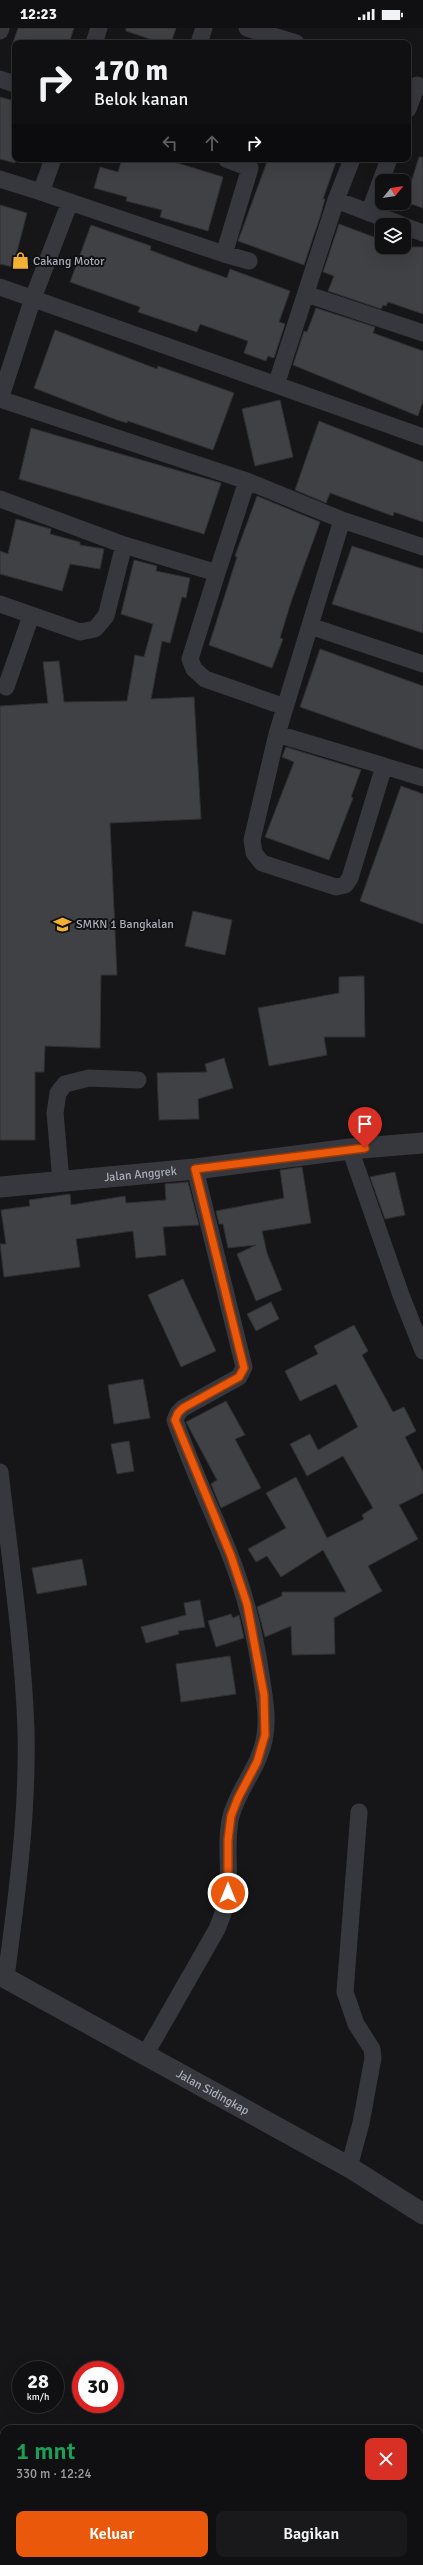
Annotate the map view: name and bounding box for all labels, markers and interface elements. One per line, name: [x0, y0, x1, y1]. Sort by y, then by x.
text: 12:23: [20, 5, 57, 23]
text: 170 m: [94, 54, 168, 88]
icon: right: [28, 56, 80, 108]
text: Belok kanan: [94, 88, 188, 110]
icon: left: [159, 132, 181, 154]
icon: ahead: [201, 132, 223, 154]
icon: right: [243, 132, 265, 154]
north arrow: [375, 174, 411, 210]
map controls: [375, 174, 411, 254]
button: layers: [375, 218, 411, 254]
shop icon: Cakang Motor: [10, 251, 30, 271]
place label: Cakang Motor: [33, 254, 105, 269]
school or university icon: SMKN 1 Bangkalan: [53, 914, 73, 934]
place label: SMKN 1 Bangkalan: [76, 917, 174, 932]
pin: [348, 1107, 382, 1148]
icon: arrive: [354, 1113, 376, 1135]
street label: Jalan Anggrek: [103, 1163, 177, 1185]
position arrow: [207, 1872, 249, 1914]
street label: Jalan Sidingkap: [174, 2066, 252, 2118]
speed limit sign: 30: [72, 2361, 124, 2413]
text: 28: [27, 2369, 49, 2394]
text: km/h: [27, 2391, 49, 2403]
text: 1 mnt: [16, 2436, 75, 2466]
button: close: [365, 2438, 407, 2480]
text: 330 m · 12:24: [16, 2466, 92, 2482]
button: Keluar: [16, 2511, 208, 2557]
button: Bagikan: [216, 2511, 407, 2557]

